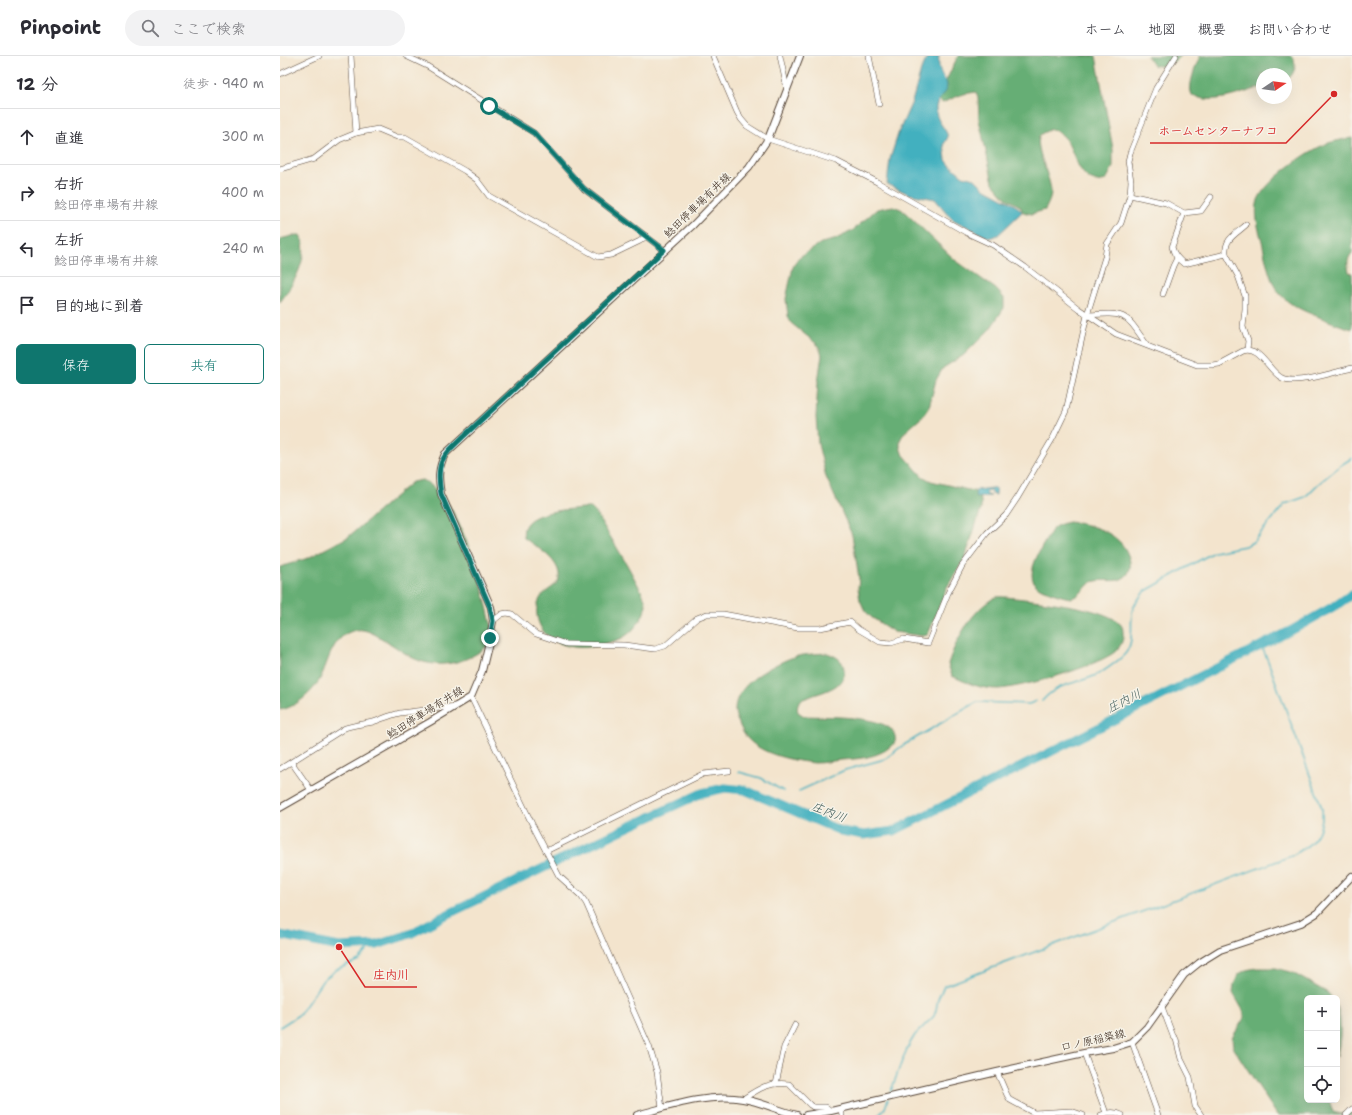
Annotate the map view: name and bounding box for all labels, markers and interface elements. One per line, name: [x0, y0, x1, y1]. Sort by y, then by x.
search box: [125, 10, 405, 46]
text: Pinpoint: [20, 15, 101, 40]
icon: search: [139, 17, 161, 39]
text: ここで検索: [171, 19, 246, 39]
text: ホーム: [1085, 20, 1126, 38]
text: 地図: [1148, 20, 1176, 38]
text: 概要: [1198, 20, 1226, 38]
text: お問い合わせ: [1248, 20, 1332, 38]
north arrow: [1256, 68, 1292, 104]
text: 12 分: [16, 73, 58, 95]
text: 徒歩 · 940 m: [183, 75, 264, 92]
route start: [480, 97, 498, 115]
callout: ホームセンターナフコ: [1150, 119, 1286, 143]
text: ホームセンターナフコ: [1158, 123, 1278, 139]
icon: ahead: [16, 126, 38, 148]
text: 直進: [54, 128, 84, 148]
text: 300 m: [221, 128, 264, 145]
street label: 鯰田停車場有井線: [660, 169, 734, 241]
text: 右折: [54, 174, 84, 194]
icon: right: [16, 182, 38, 204]
text: 400 m: [221, 184, 264, 201]
text: 鯰田停車場有井線: [54, 196, 158, 213]
text: 左折: [54, 230, 84, 250]
icon: left: [16, 238, 38, 260]
text: 240 m: [222, 240, 264, 257]
text: 鯰田停車場有井線: [54, 252, 158, 269]
icon: arrive: [16, 294, 38, 316]
text: 目的地に到着: [54, 296, 144, 316]
button: 保存: [16, 344, 136, 384]
button: 共有: [144, 344, 264, 384]
route end: [481, 629, 499, 647]
street label: 鯰田停車場有井線: [384, 683, 467, 742]
water label: 庄内川: [1104, 686, 1144, 716]
water label: 庄内川: [809, 798, 849, 826]
callout: 庄内川: [365, 963, 417, 987]
text: 庄内川: [373, 967, 409, 983]
map controls: [1304, 995, 1340, 1103]
button: +: [1304, 995, 1340, 1031]
street label: 口ノ原稲築線: [1059, 1026, 1127, 1055]
button: −: [1304, 1031, 1340, 1067]
button: locate: [1304, 1067, 1340, 1103]

